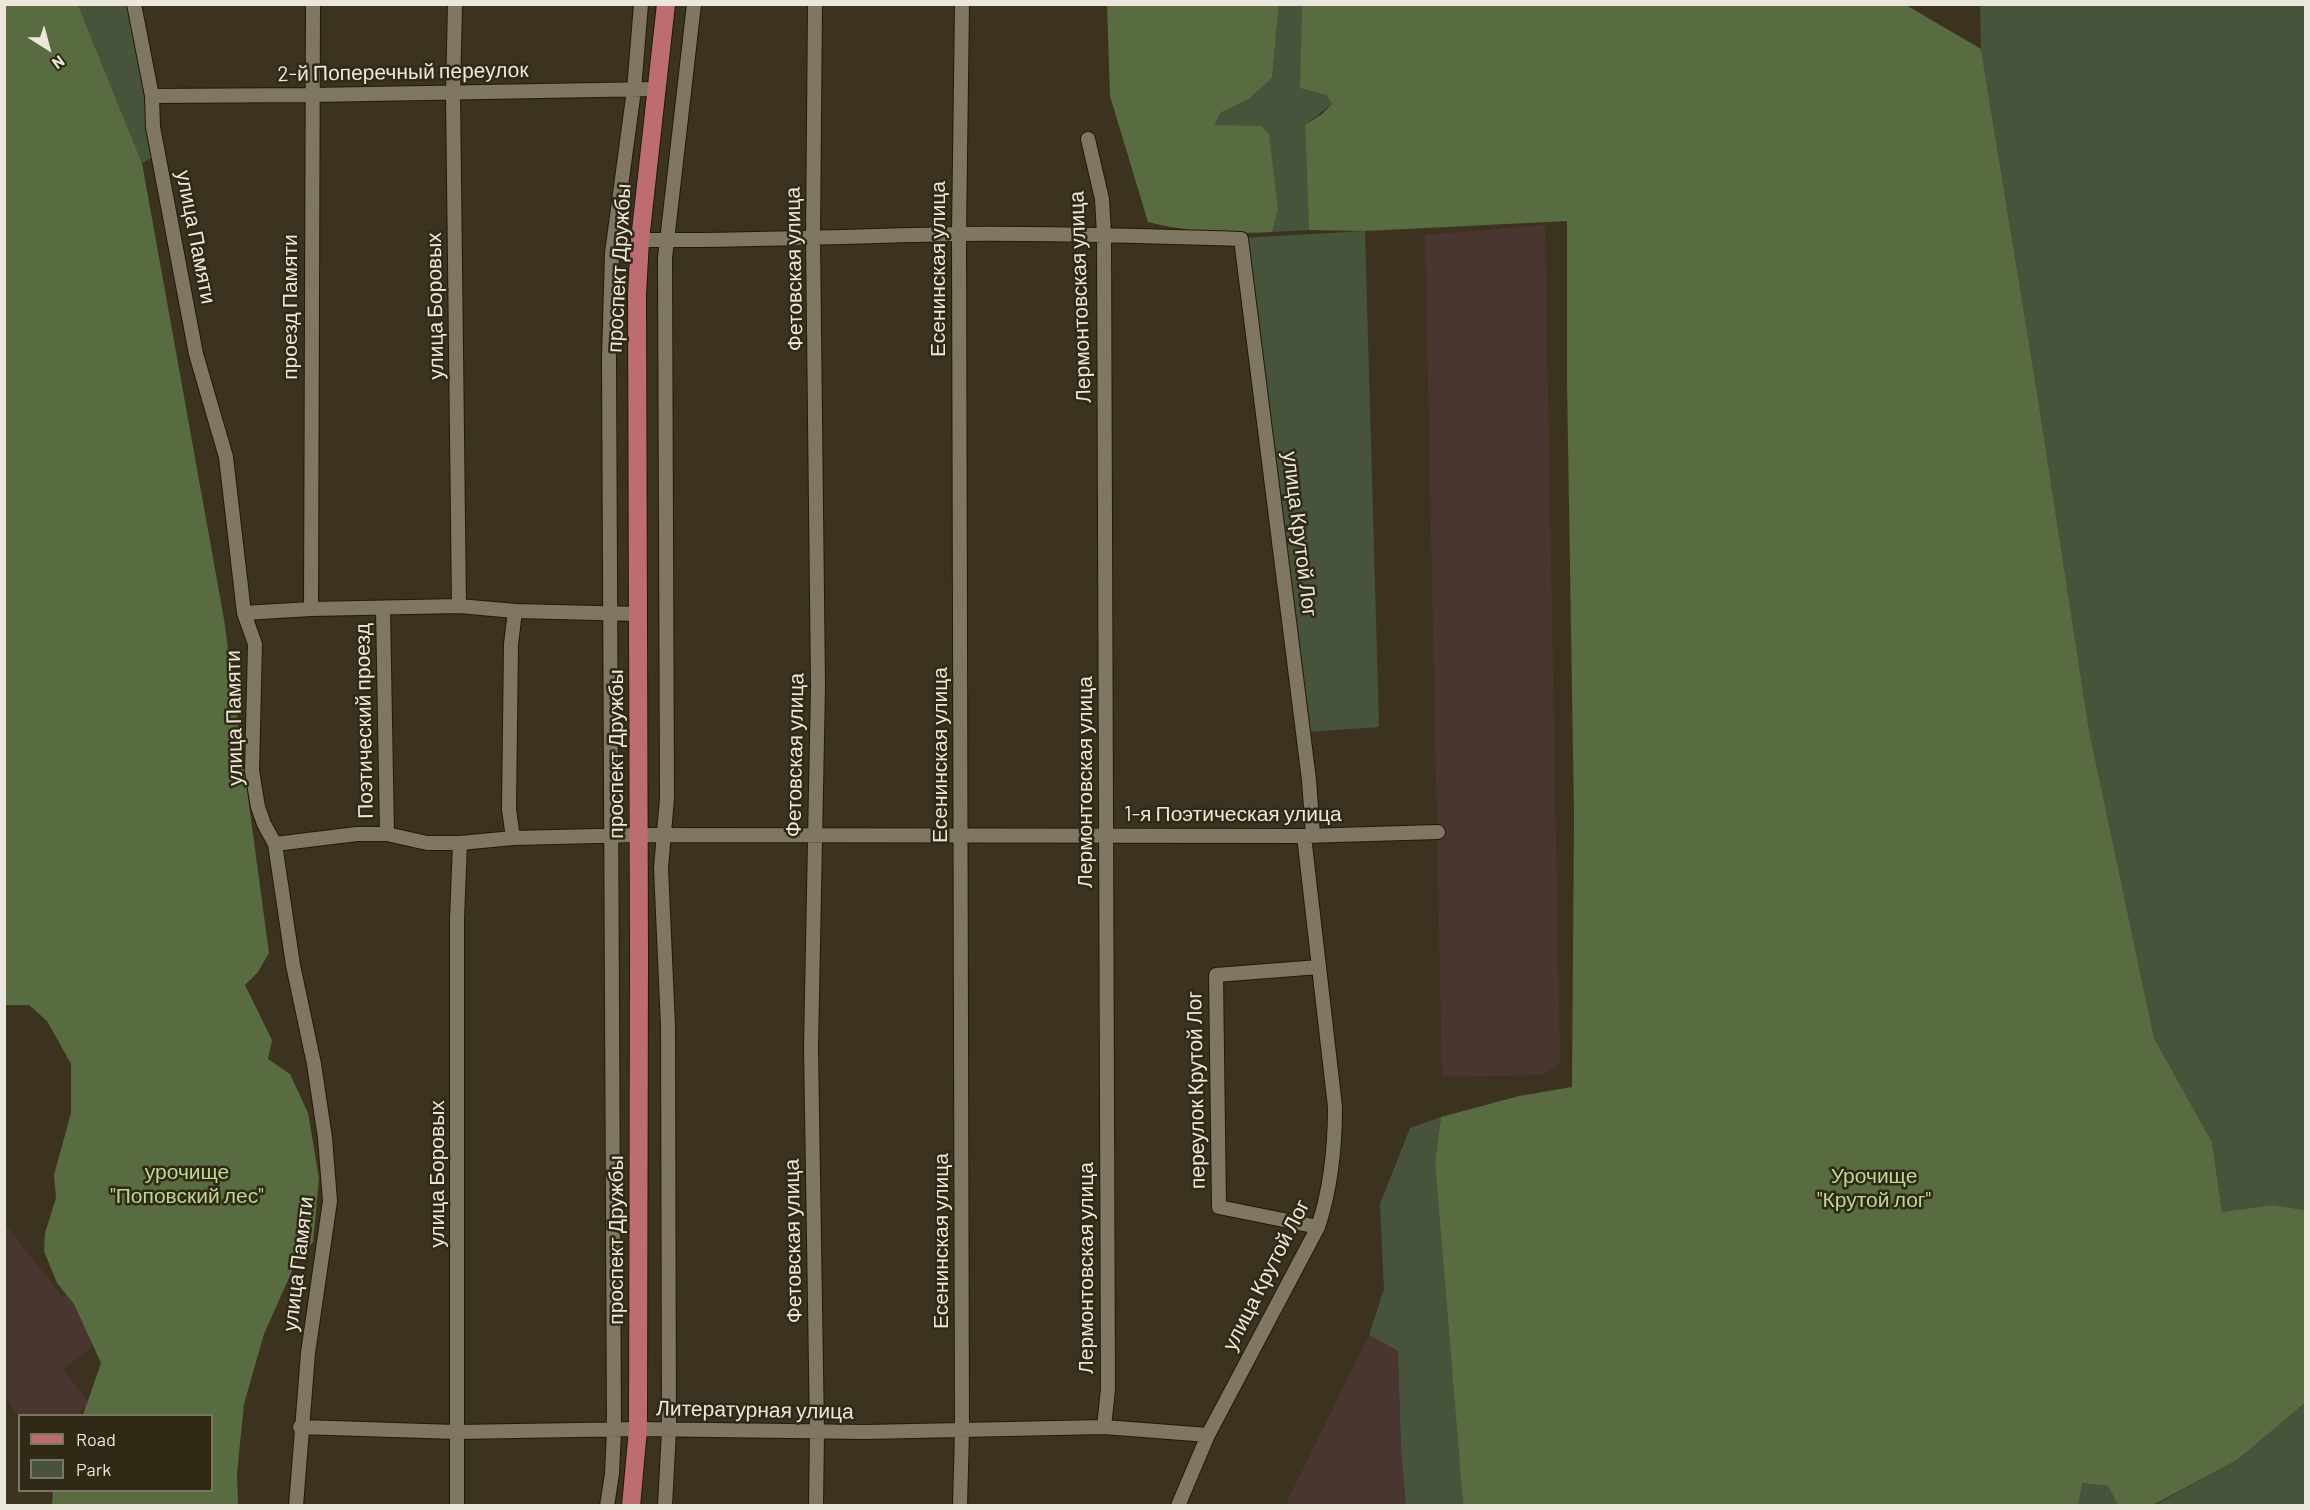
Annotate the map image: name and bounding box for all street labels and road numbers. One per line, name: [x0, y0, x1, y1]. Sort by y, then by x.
street label: 2-й Поперечный переулок: [277, 57, 529, 87]
street label: улица Памяти: [171, 168, 221, 306]
street label: Есенинская улица: [925, 181, 951, 357]
street label: проспект Дружбы: [602, 183, 636, 353]
street label: Фетовская улица: [780, 187, 808, 351]
street label: Лермонтовская улица: [1064, 191, 1096, 403]
street label: улица Боровых: [421, 232, 449, 380]
street label: проезд Памяти: [277, 234, 303, 380]
street label: улица Крутой Лог: [1277, 450, 1323, 618]
street label: Поэтический проезд: [350, 623, 378, 819]
street label: улица Памяти: [220, 650, 248, 786]
street label: Есенинская улица: [927, 667, 953, 843]
street label: проспект Дружбы: [603, 669, 629, 839]
street label: Фетовская улица: [781, 673, 809, 837]
street label: Лермонтовская улица: [1072, 676, 1098, 888]
street label: 1-я Поэтическая улица: [1124, 801, 1342, 827]
street label: переулок Крутой Лог: [1182, 991, 1210, 1189]
street label: улица Боровых: [424, 1100, 450, 1248]
street label: Есенинская улица: [928, 1153, 954, 1329]
street label: проспект Дружбы: [603, 1155, 629, 1325]
street label: Фетовская улица: [779, 1159, 807, 1323]
street label: Лермонтовская улица: [1073, 1162, 1099, 1374]
street label: улица Памяти: [277, 1195, 319, 1333]
street label: улица Крутой Лог: [1217, 1195, 1315, 1355]
street label: Литературная улица: [656, 1396, 854, 1424]

